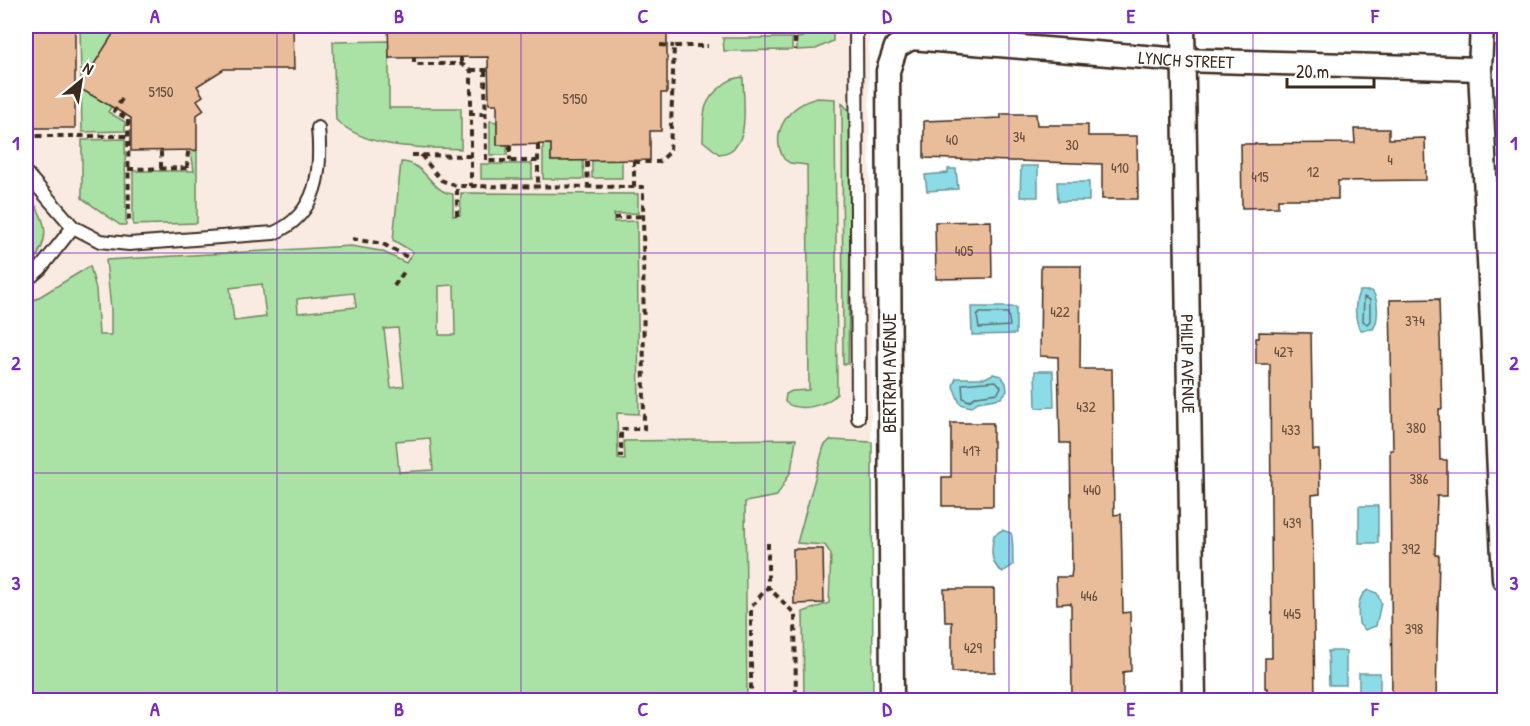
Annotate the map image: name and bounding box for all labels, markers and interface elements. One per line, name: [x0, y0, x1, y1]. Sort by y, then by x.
text: A: [150, 2, 160, 29]
text: B: [394, 2, 404, 29]
text: C: [638, 2, 649, 29]
text: D: [882, 2, 892, 29]
text: E: [1127, 2, 1136, 29]
text: F: [1370, 2, 1380, 29]
street label: LYNCH STREET: [1137, 44, 1235, 74]
north arrow: [51, 51, 111, 111]
scale bar: [1287, 51, 1374, 89]
text: N: [79, 56, 98, 80]
text: 20 m: [1296, 59, 1329, 84]
house number: 5150: [149, 81, 174, 102]
house number: 5150: [563, 88, 588, 109]
house number: 34: [1013, 126, 1026, 147]
text: 1: [12, 129, 20, 156]
house number: 40: [946, 129, 958, 150]
text: 1: [1510, 129, 1518, 156]
house number: 30: [1065, 134, 1079, 155]
house number: 4: [1387, 149, 1393, 170]
house number: 410: [1111, 157, 1129, 178]
house number: 12: [1307, 161, 1319, 182]
house number: 415: [1251, 166, 1269, 187]
house number: 405: [955, 240, 974, 261]
house number: 422: [1050, 301, 1070, 322]
house number: 374: [1405, 310, 1425, 331]
street label: BERTRAM AVENUE: [877, 313, 902, 433]
street label: PHILIP AVENUE: [1175, 314, 1202, 414]
house number: 427: [1274, 341, 1294, 362]
text: 2: [11, 349, 21, 376]
text: 2: [1509, 349, 1519, 376]
house number: 432: [1076, 396, 1096, 417]
house number: 380: [1406, 417, 1426, 438]
house number: 433: [1281, 419, 1301, 440]
house number: 417: [963, 440, 981, 461]
house number: 386: [1409, 468, 1429, 489]
house number: 440: [1083, 479, 1101, 500]
house number: 439: [1283, 512, 1301, 533]
house number: 392: [1401, 538, 1421, 559]
text: 3: [12, 569, 21, 596]
text: 3: [1510, 569, 1519, 596]
house number: 446: [1080, 585, 1098, 606]
house number: 445: [1283, 603, 1301, 624]
house number: 398: [1405, 618, 1423, 639]
house number: 429: [964, 637, 983, 658]
text: A: [150, 695, 160, 722]
text: B: [394, 695, 404, 722]
text: C: [638, 695, 649, 722]
text: D: [882, 695, 892, 722]
text: E: [1127, 695, 1136, 722]
text: F: [1370, 695, 1380, 722]

